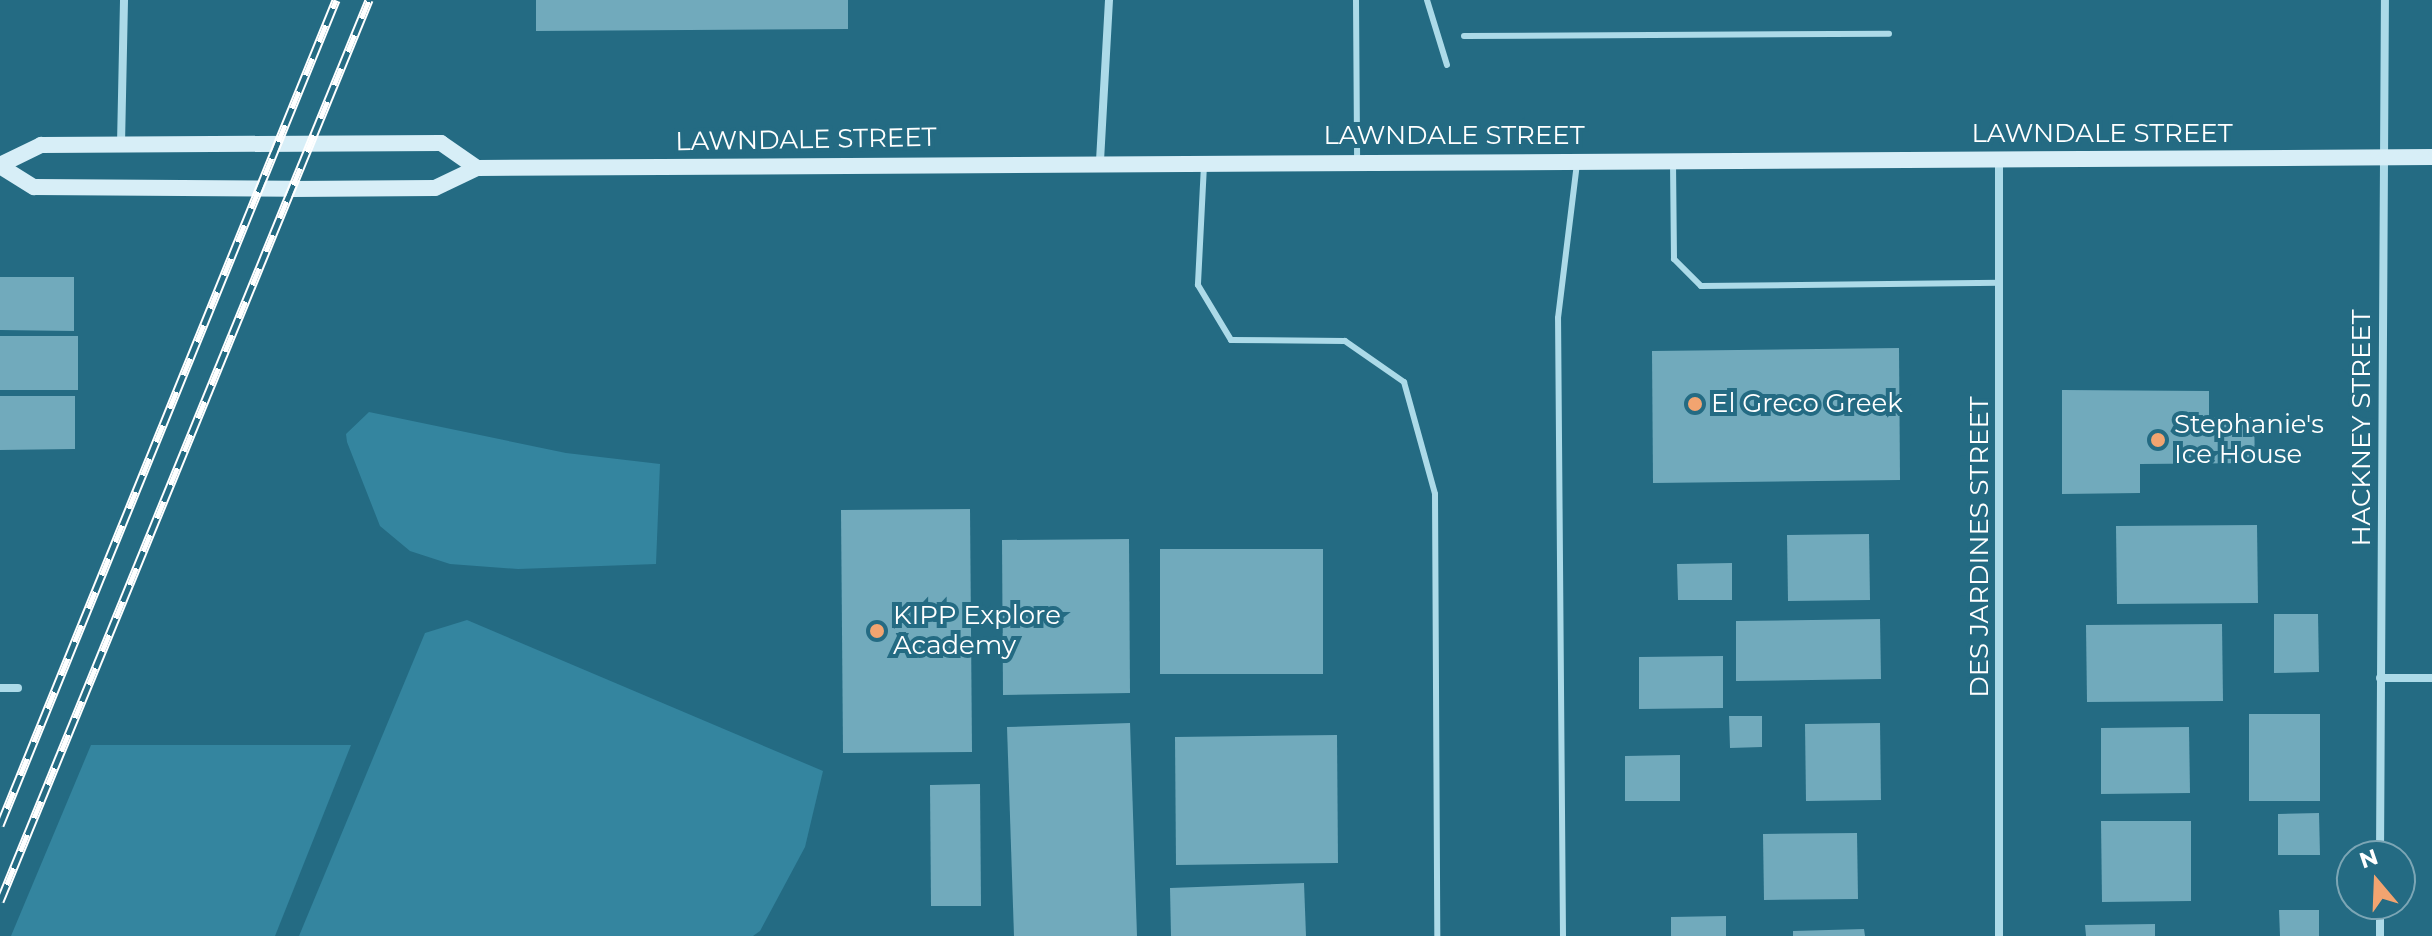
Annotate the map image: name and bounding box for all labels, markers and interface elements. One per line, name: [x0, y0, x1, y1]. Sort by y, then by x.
street label: LAWNDALE STREET: [1971, 118, 2233, 150]
street label: LAWNDALE STREET: [1323, 120, 1585, 152]
street label: LAWNDALE STREET: [675, 122, 937, 158]
street label: HACKNEY STREET: [2346, 309, 2378, 547]
place label: El Greco Greek: [1711, 388, 1903, 420]
marker: El Greco Greek: [1686, 395, 1704, 413]
street label: DES JARDINES STREET: [1964, 396, 1996, 698]
place label: Stephanie's Ice House: [2174, 409, 2324, 470]
marker: Stephanie's Ice House: [2149, 431, 2167, 449]
place label: KIPP Explore Academy: [893, 600, 1061, 662]
marker: KIPP Explore Academy: [868, 622, 886, 640]
north arrow: [2336, 840, 2416, 920]
text: N: [2356, 843, 2381, 874]

